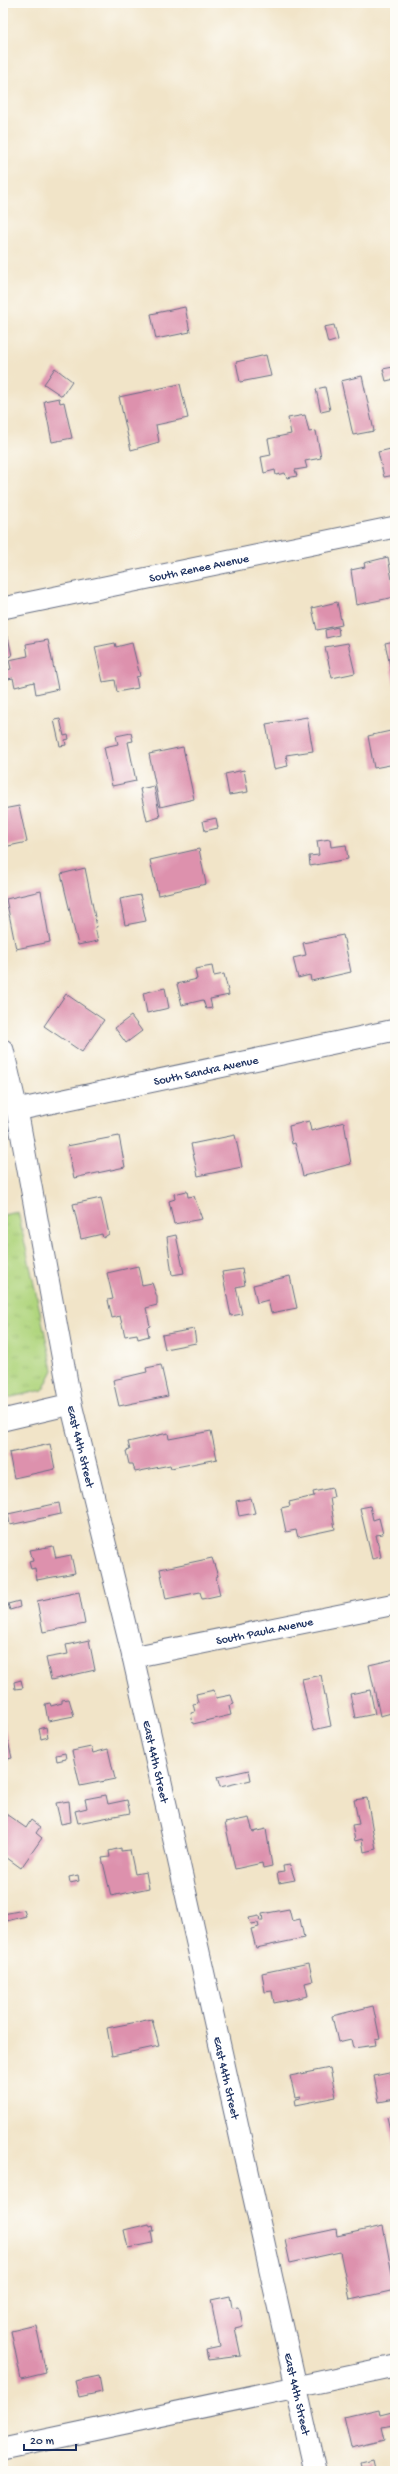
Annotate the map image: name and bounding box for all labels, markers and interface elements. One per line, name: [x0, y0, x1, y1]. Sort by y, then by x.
street label: South Renee Avenue: [148, 552, 251, 587]
street label: South Sandra Avenue: [153, 1054, 261, 1090]
street label: East 44th Street: [63, 1404, 96, 1490]
street label: South Paula Avenue: [215, 1616, 315, 1649]
street label: East 44th Street: [138, 1719, 171, 1805]
street label: East 44th Street: [209, 2036, 241, 2122]
street label: East 44th Street: [280, 2352, 312, 2438]
scale bar: [24, 2426, 76, 2452]
text: 20 m: [30, 2435, 55, 2449]

